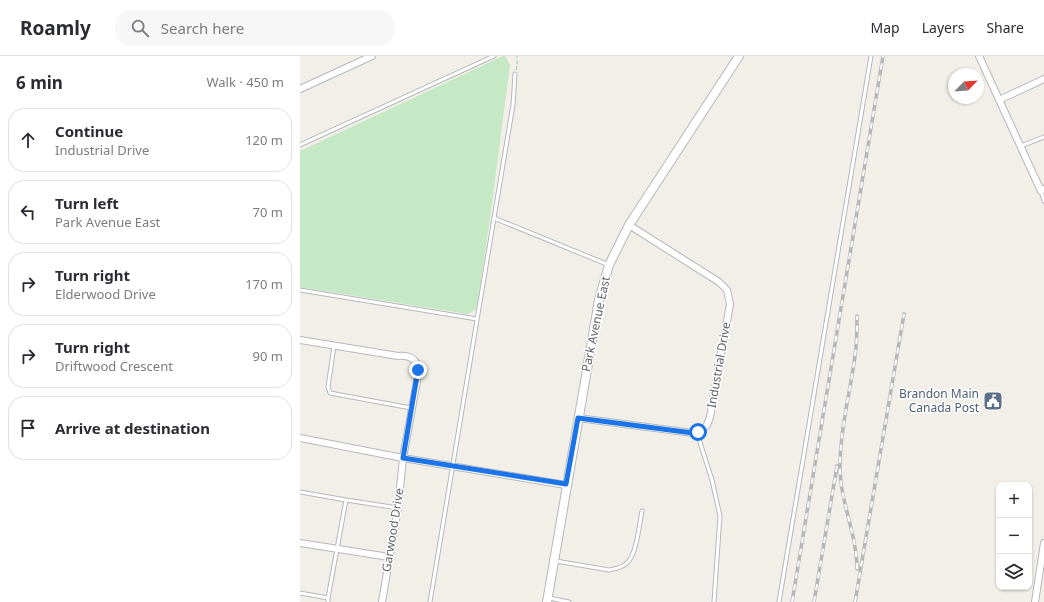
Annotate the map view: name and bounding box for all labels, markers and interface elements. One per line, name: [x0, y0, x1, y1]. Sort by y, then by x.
search box: [115, 10, 395, 46]
text: Roamly: [20, 15, 91, 41]
icon: search: [129, 17, 151, 39]
text: Search here: [161, 18, 244, 38]
text: Map: [871, 18, 900, 37]
text: Layers: [922, 18, 964, 37]
text: Share: [986, 18, 1024, 37]
north arrow: [948, 68, 984, 104]
text: 6 min: [16, 71, 63, 94]
text: Walk · 450 m: [206, 73, 284, 91]
text: Continue: [55, 121, 123, 141]
icon: ahead: [17, 129, 39, 151]
text: 120 m: [245, 131, 283, 149]
text: Industrial Drive: [55, 141, 149, 159]
text: Turn left: [55, 193, 119, 213]
icon: left: [17, 201, 39, 223]
text: 70 m: [253, 203, 283, 221]
text: Park Avenue East: [55, 213, 160, 231]
text: Turn right: [55, 265, 130, 285]
icon: right: [17, 273, 39, 295]
street label: Park Avenue East: [577, 274, 614, 373]
text: 170 m: [245, 275, 283, 293]
text: Elderwood Drive: [55, 285, 156, 303]
street label: Industrial Drive: [703, 320, 734, 409]
text: Turn right: [55, 337, 130, 357]
icon: right: [17, 345, 39, 367]
text: 90 m: [253, 347, 283, 365]
text: Driftwood Crescent: [55, 357, 173, 375]
route end: [409, 361, 427, 379]
place label: Brandon Main Canada Post: [899, 385, 980, 416]
public building icon: Brandon Main Canada Post: [982, 390, 1004, 412]
icon: arrive: [17, 417, 39, 439]
text: Arrive at destination: [55, 418, 210, 438]
route start: [689, 423, 707, 441]
map controls: [996, 482, 1032, 590]
button: +: [996, 482, 1032, 518]
street label: Garwood Drive: [377, 487, 408, 573]
button: −: [996, 518, 1032, 554]
button: layers: [996, 554, 1032, 590]

